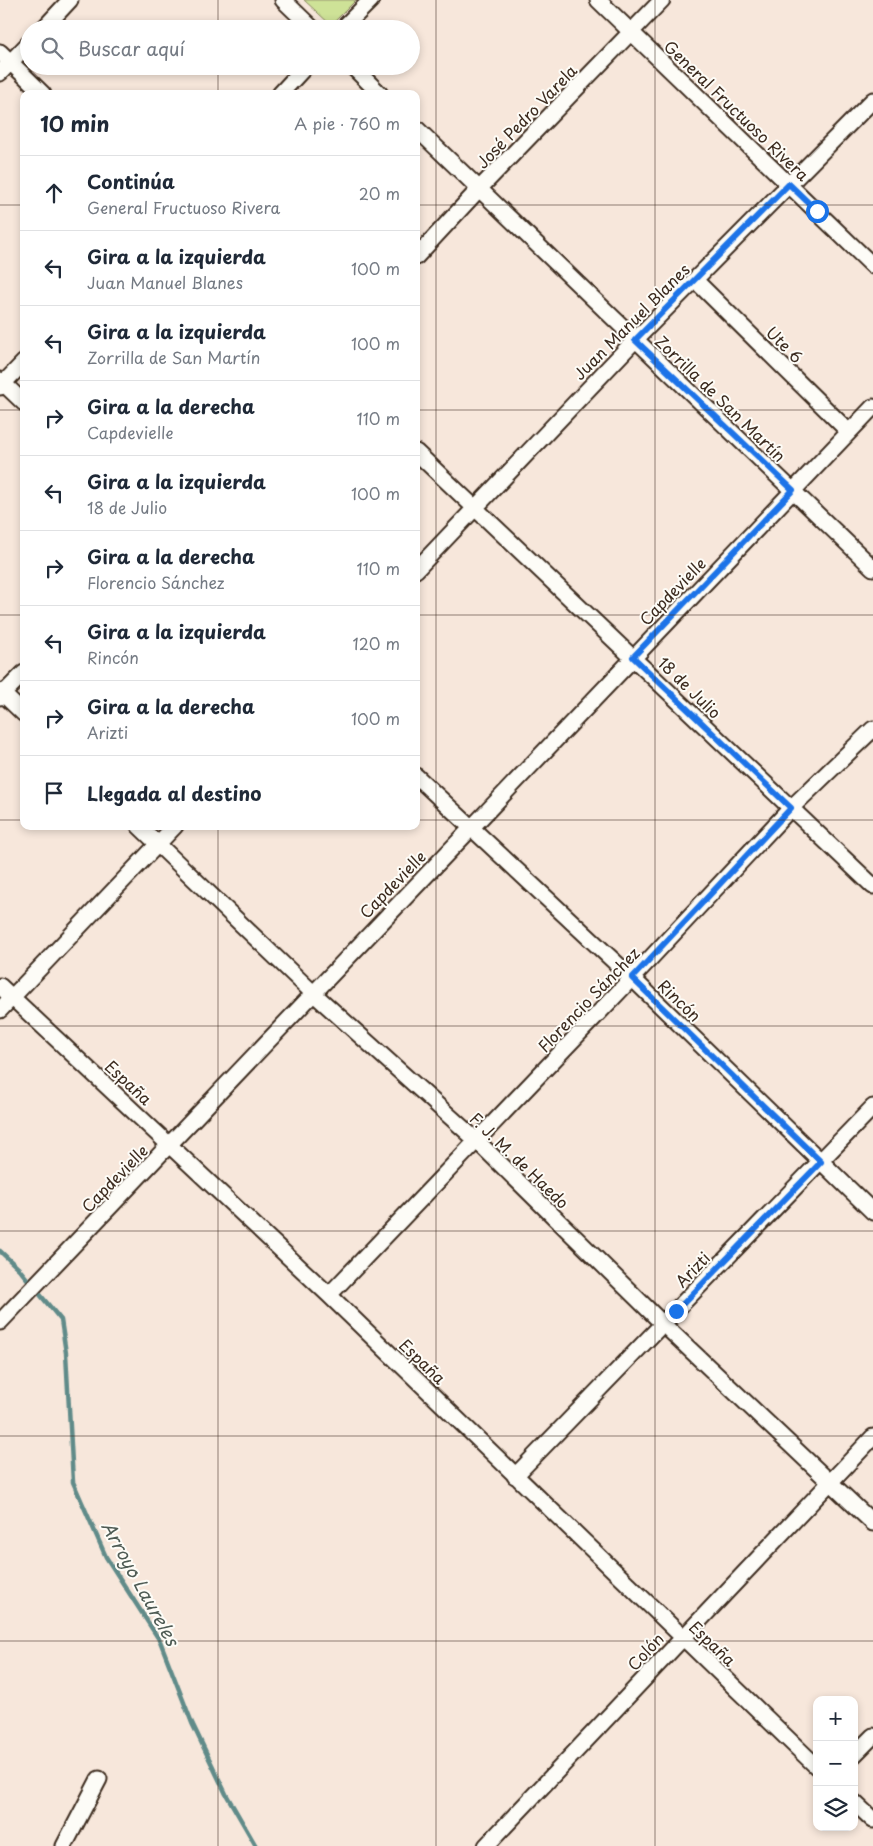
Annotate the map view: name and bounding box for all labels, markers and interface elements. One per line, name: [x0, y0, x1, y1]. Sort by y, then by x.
search box: [20, 20, 420, 75]
icon: search: [38, 34, 66, 62]
text: Buscar aquí: [78, 34, 185, 62]
street label: General Fructuoso Rivera: [659, 34, 815, 186]
street label: José Pedro Varela: [470, 59, 582, 173]
text: 10 min: [40, 107, 110, 139]
text: A pie · 760 m: [294, 111, 400, 135]
text: Continúa: [87, 167, 175, 195]
icon: ahead: [40, 179, 68, 207]
text: 20 m: [359, 181, 400, 205]
text: General Fructuoso Rivera: [87, 195, 280, 219]
route start: [806, 200, 829, 223]
text: Gira a la izquierda: [87, 242, 266, 270]
icon: left: [40, 254, 68, 282]
text: 100 m: [351, 256, 400, 280]
street label: Juan Manuel Blanes: [567, 257, 695, 385]
text: Juan Manuel Blanes: [87, 270, 243, 294]
text: Gira a la izquierda: [87, 317, 266, 345]
street label: Ute 6: [761, 320, 809, 368]
icon: left: [40, 329, 68, 357]
street label: Zorrilla de San Martín: [650, 329, 792, 467]
text: 100 m: [351, 331, 400, 355]
text: Zorrilla de San Martín: [87, 345, 260, 369]
text: Gira a la derecha: [87, 392, 255, 420]
icon: right: [40, 404, 68, 432]
text: 110 m: [357, 406, 400, 430]
text: Capdevielle: [87, 420, 173, 444]
text: Gira a la izquierda: [87, 467, 266, 495]
icon: left: [40, 479, 68, 507]
text: 100 m: [351, 481, 400, 505]
text: 18 de Julio: [87, 495, 167, 519]
text: Gira a la derecha: [87, 542, 255, 570]
street label: Capdevielle: [633, 552, 711, 630]
icon: right: [40, 554, 68, 582]
text: 110 m: [357, 556, 400, 580]
text: Florencio Sánchez: [87, 570, 225, 594]
text: Gira a la izquierda: [87, 617, 266, 645]
icon: left: [40, 629, 68, 657]
text: 120 m: [353, 631, 400, 655]
text: Rincón: [87, 645, 139, 669]
street label: 18 de Julio: [653, 651, 727, 724]
text: Gira a la derecha: [87, 692, 255, 720]
icon: right: [40, 704, 68, 732]
text: 100 m: [351, 706, 400, 730]
text: Arizti: [87, 720, 128, 744]
icon: arrive: [40, 779, 68, 807]
text: Llegada al destino: [87, 779, 261, 807]
street label: Capdevielle: [353, 845, 431, 923]
street label: Florencio Sánchez: [532, 941, 645, 1057]
street label: Rincón: [653, 973, 707, 1027]
street label: España: [100, 1054, 158, 1110]
street label: F. J. M. de Haedo: [465, 1106, 575, 1214]
street label: Capdevielle: [75, 1139, 153, 1217]
street label: Arizti: [669, 1246, 715, 1292]
route end: [665, 1300, 688, 1323]
street label: España: [394, 1333, 452, 1389]
water label: Arroyo Laureles: [96, 1516, 187, 1652]
street label: España: [684, 1615, 742, 1671]
street label: Colón: [621, 1627, 669, 1675]
map controls: [813, 1696, 858, 1831]
button: +: [813, 1696, 858, 1741]
button: −: [813, 1741, 858, 1786]
button: layers: [813, 1786, 858, 1831]

